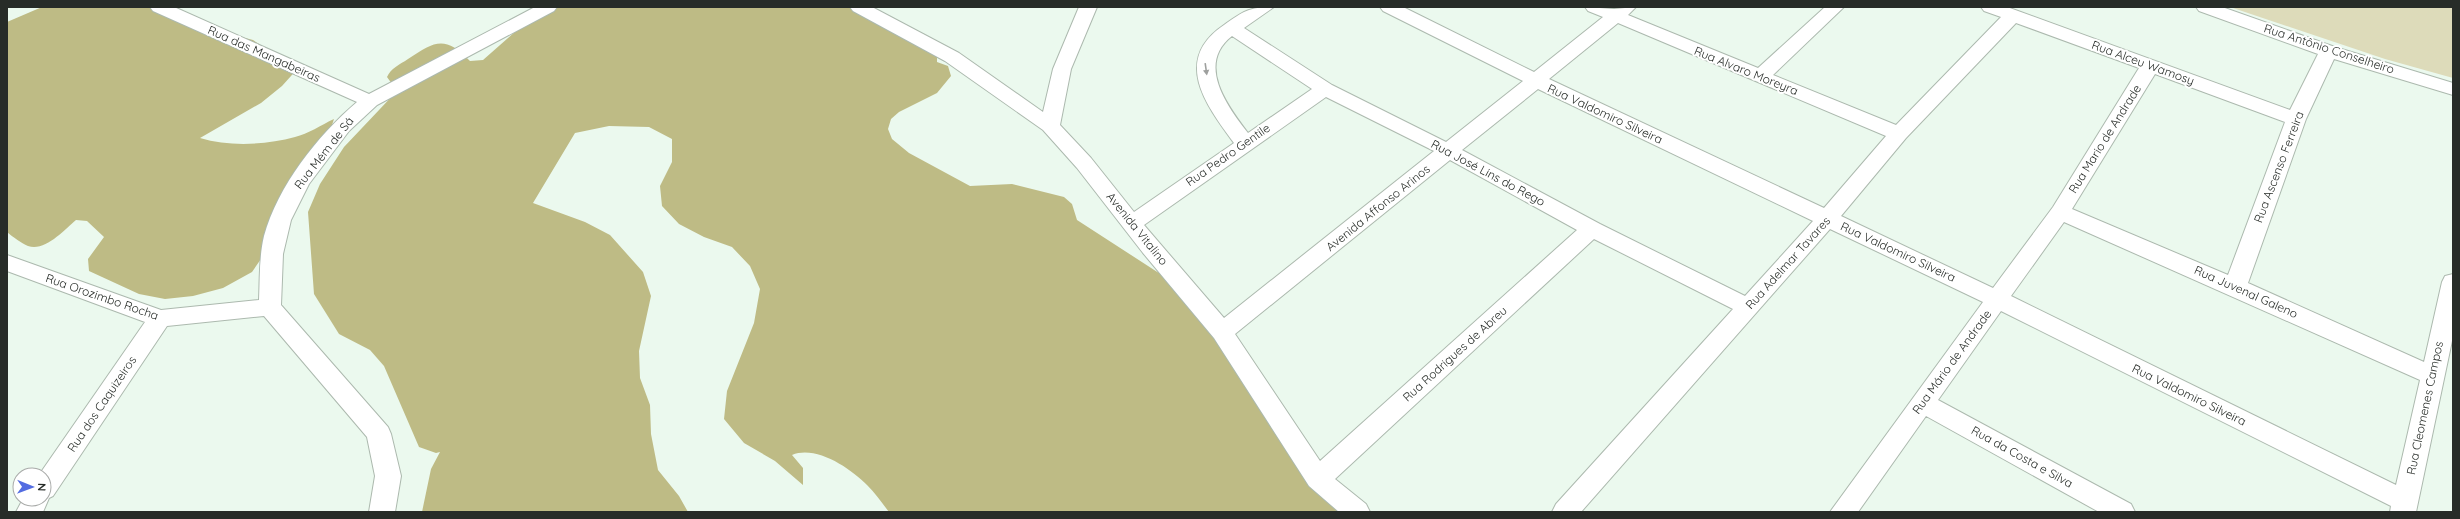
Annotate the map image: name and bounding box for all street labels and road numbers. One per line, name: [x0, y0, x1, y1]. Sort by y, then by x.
street label: Rua Antônio Conselheiro: [2262, 20, 2396, 77]
street label: Rua das Mangabeiras: [206, 22, 323, 85]
street label: Rua Alceu Wamosy: [2090, 37, 2197, 88]
street label: Rua Alvaro Moreyra: [1692, 43, 1800, 98]
street label: Rua Valdomiro Silveira: [1545, 80, 1665, 147]
street label: Rua Mario de Andrade: [2065, 81, 2144, 196]
street label: Rua Ascenso Ferreira: [2250, 109, 2307, 225]
street label: Rua Mém de Sá: [291, 114, 356, 192]
street label: Rua Pedro Gentile: [1183, 120, 1273, 189]
street label: Rua José Lins do Rego: [1429, 136, 1548, 209]
street label: Avenida Affonso Arinos: [1323, 161, 1433, 254]
street label: Avenida Vitalino: [1103, 189, 1171, 268]
street label: Rua Adelmar Tavares: [1742, 213, 1833, 312]
street label: Rua Valdomiro Silveira: [1838, 218, 1958, 285]
street label: Rua Juvenal Galeno: [2192, 262, 2300, 321]
street label: Rua Orozimbo Rocha: [44, 270, 161, 323]
street label: Rua Rodrigues de Abreu: [1399, 303, 1510, 404]
street label: Rua Mário de Andrade: [1909, 306, 1995, 417]
street label: Rua Cleomenes Campos: [2403, 339, 2446, 476]
street label: Rua dos Caquizeiros: [64, 353, 140, 455]
street label: Rua Valdomiro Silveira: [2130, 360, 2249, 429]
street label: Rua da Costa e Silva: [1969, 422, 2076, 491]

